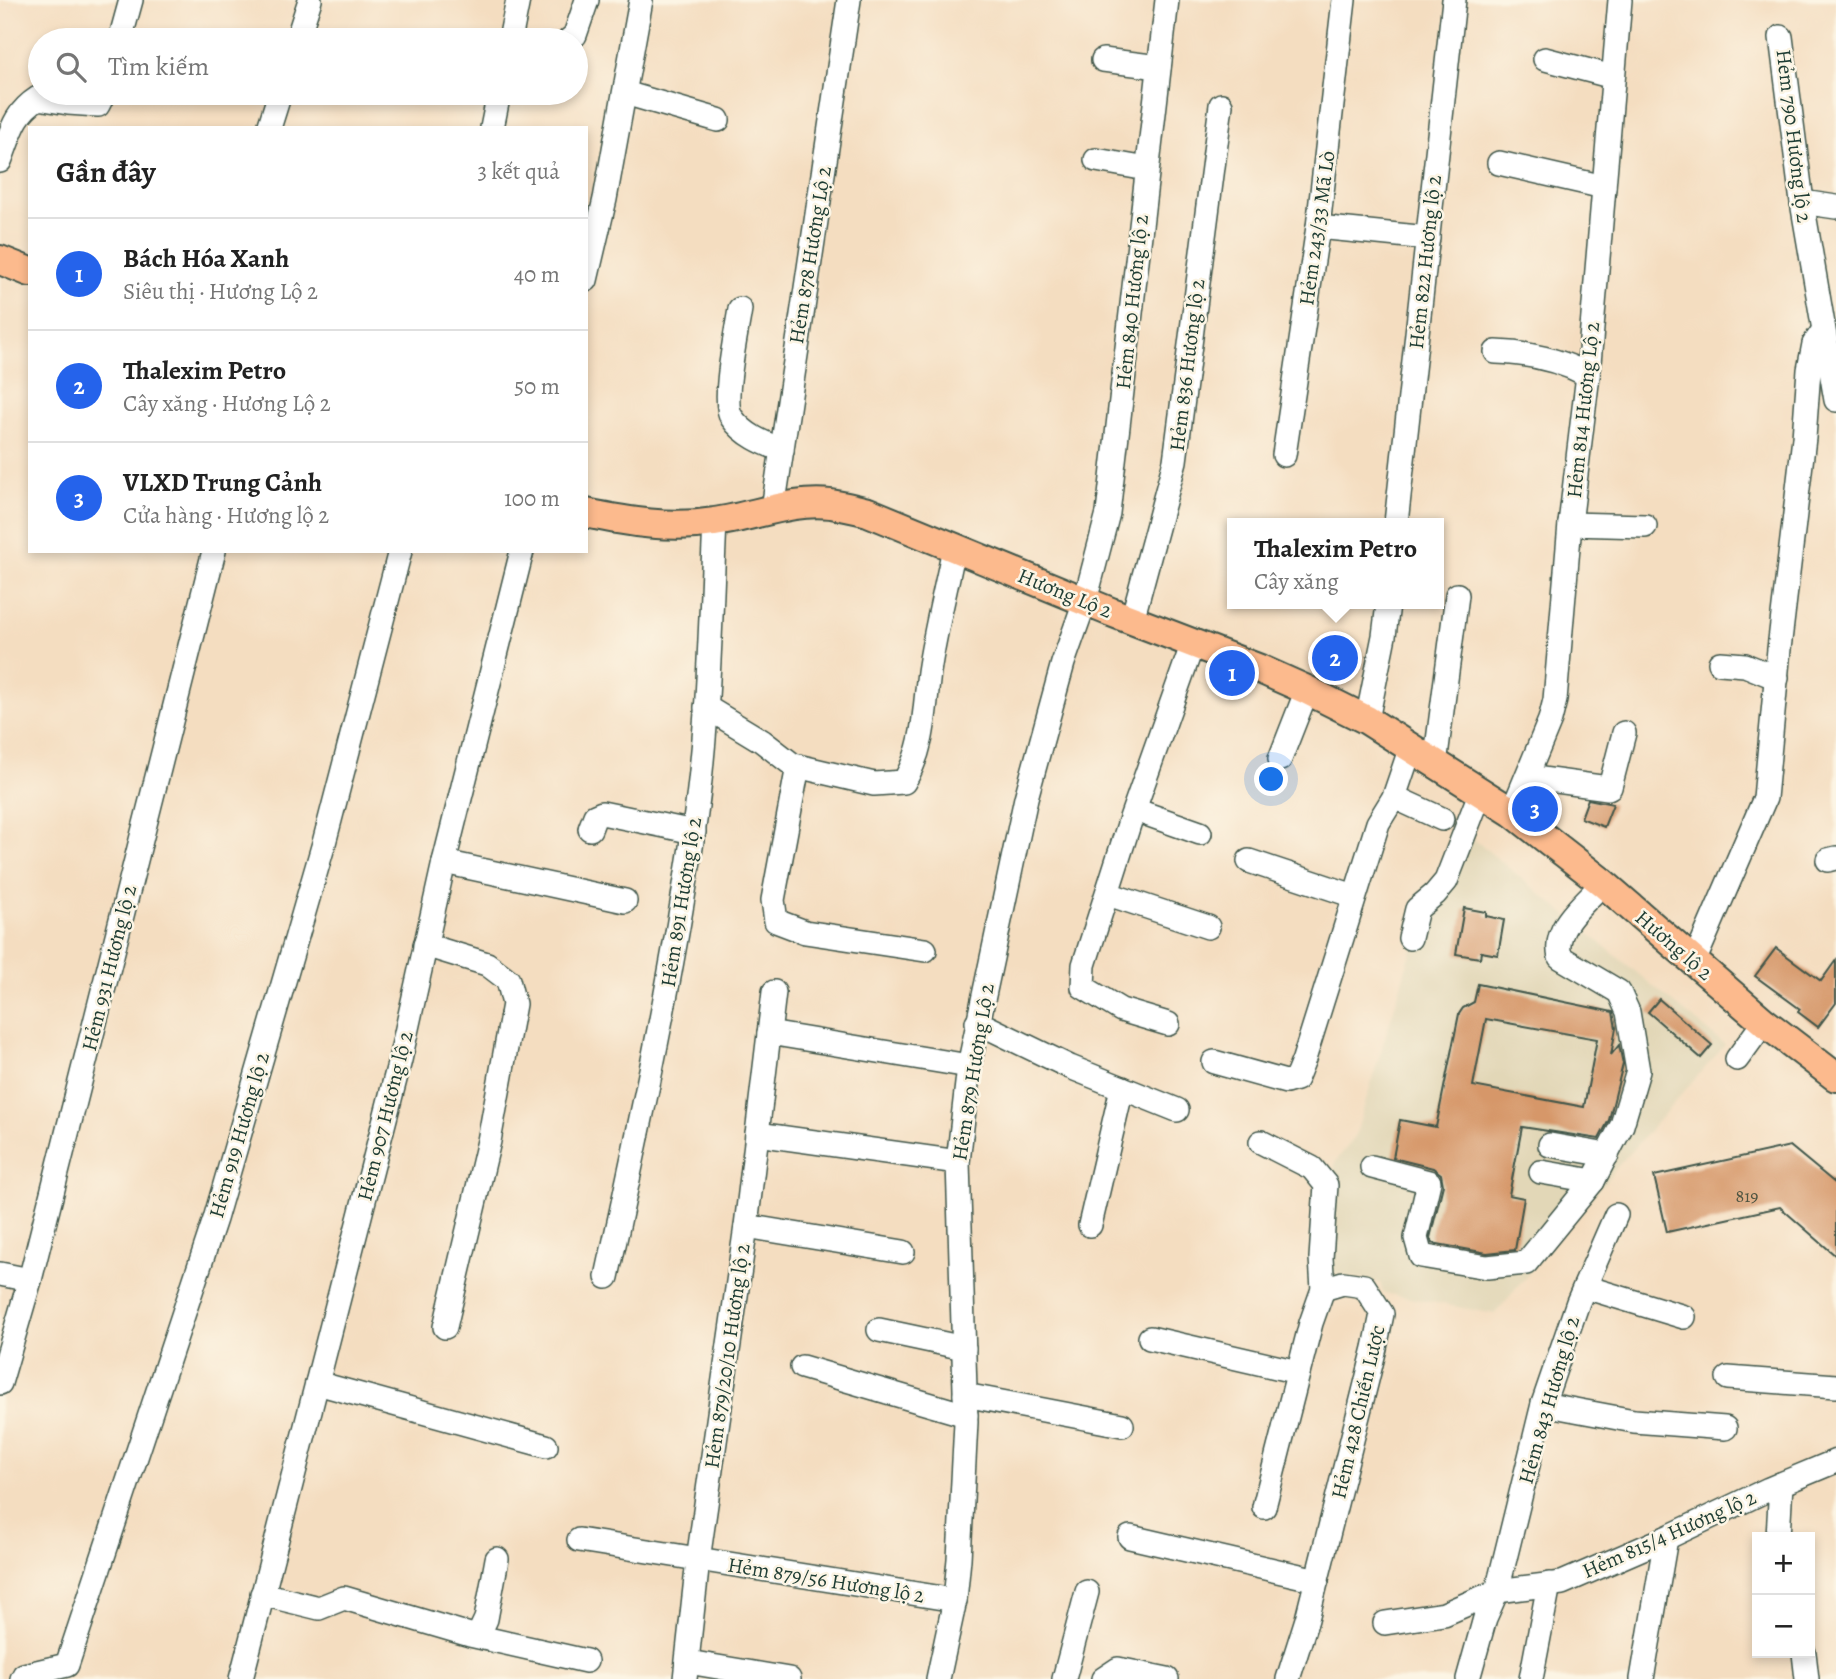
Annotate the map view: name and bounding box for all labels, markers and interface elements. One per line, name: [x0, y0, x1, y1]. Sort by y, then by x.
search box: [28, 28, 588, 105]
icon: search: [52, 48, 90, 86]
street label: Hẻm 790 Hương lộ 2: [1769, 48, 1819, 224]
text: Tìm kiếm: [108, 49, 209, 84]
street label: Hẻm 243/33 Mã Lò: [1292, 149, 1342, 307]
text: Gần đây: [56, 152, 156, 192]
text: 3 kết quả: [477, 156, 560, 187]
street label: Hẻm 878 Hương Lộ 2: [782, 164, 838, 346]
street label: Hẻm 822 Hương lộ 2: [1402, 174, 1448, 350]
street label: Hẻm 840 Hương lộ 2: [1109, 213, 1155, 391]
text: Bách Hóa Xanh: [123, 241, 289, 276]
text: 1: [75, 259, 83, 290]
text: 40 m: [514, 259, 560, 290]
text: Siêu thị · Hương Lộ 2: [123, 276, 318, 307]
street label: Hẻm 836 Hương lộ 2: [1163, 277, 1211, 453]
street label: Hẻm 814 Hương Lộ 2: [1560, 320, 1606, 500]
text: Thalexim Petro: [123, 353, 286, 388]
text: 2: [73, 371, 85, 402]
text: 50 m: [514, 371, 560, 402]
text: Cây xăng · Hương Lộ 2: [123, 388, 331, 419]
text: VLXD Trung Cảnh: [123, 465, 322, 500]
text: 3: [74, 483, 84, 514]
text: 100 m: [504, 483, 560, 514]
text: Cửa hàng · Hương lộ 2: [123, 500, 329, 531]
popup: [1227, 518, 1444, 609]
text: Thalexim Petro: [1254, 531, 1417, 566]
street label: Hương Lộ 2: [1014, 561, 1116, 625]
text: Cây xăng: [1254, 566, 1339, 597]
pin: 2: [1312, 632, 1358, 684]
pin: 1: [1209, 647, 1255, 699]
your location: [1254, 762, 1288, 796]
pin: 3: [1512, 783, 1558, 835]
street label: Hẻm 891 Hương lộ 2: [654, 815, 708, 989]
street label: Hẻm 931 Hương lộ 2: [75, 882, 143, 1054]
street label: Hương lộ 2: [1629, 904, 1719, 986]
street label: Hẻm 879 Hương Lộ 2: [945, 981, 1001, 1163]
street label: Hẻm 907 Hương lộ 2: [350, 1028, 420, 1204]
street label: Hẻm 919 Hương lộ 2: [202, 1049, 276, 1221]
house number: 819: [1735, 1184, 1759, 1208]
street label: Hẻm 879/20/10 Hương lộ 2: [697, 1242, 757, 1470]
street label: Hẻm 843 Hương lộ 2: [1512, 1313, 1586, 1487]
street label: Hẻm 428 Chiến Lược: [1324, 1322, 1392, 1502]
street label: Hẻm 815/4 Hương lộ 2: [1578, 1483, 1760, 1585]
map controls: [1752, 1532, 1815, 1658]
button: +: [1752, 1532, 1815, 1595]
street label: Hẻm 879/56 Hương lộ 2: [726, 1551, 926, 1609]
button: −: [1752, 1595, 1815, 1658]

